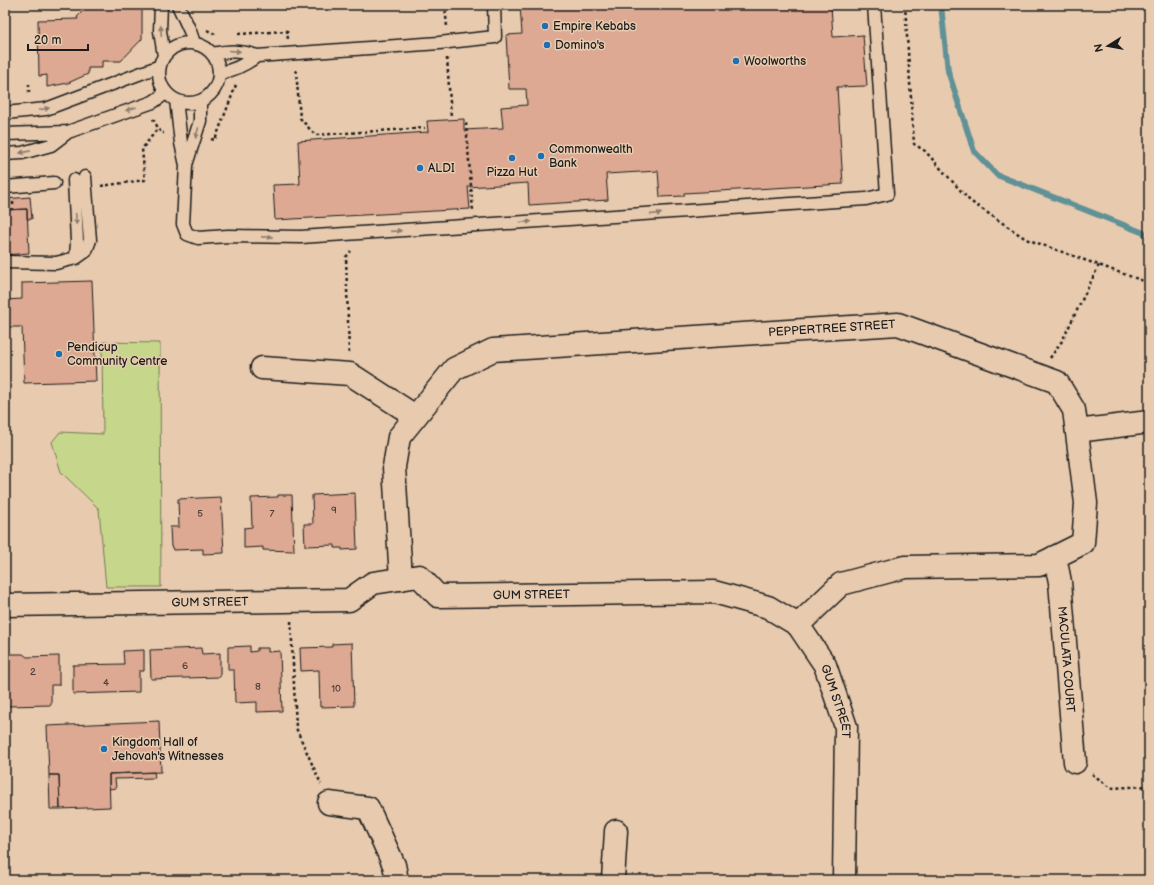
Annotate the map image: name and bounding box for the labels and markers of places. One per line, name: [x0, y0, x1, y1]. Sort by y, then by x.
place label: Empire Kebabs: [553, 19, 636, 34]
marker: Empire Kebabs: [540, 21, 550, 31]
place label: Domino's: [555, 38, 604, 53]
marker: Domino's: [542, 40, 552, 50]
place label: Woolworths: [744, 54, 806, 69]
marker: Woolworths: [731, 56, 741, 66]
place label: Commonwealth Bank: [549, 142, 633, 171]
marker: Commonwealth Bank: [536, 151, 546, 161]
marker: Pizza Hut: [507, 153, 517, 163]
place label: ALDI: [428, 161, 455, 176]
marker: ALDI: [415, 163, 425, 173]
place label: Pizza Hut: [487, 165, 538, 180]
place label: Pendicup Community Centre: [67, 340, 167, 369]
marker: Pendicup Community Centre: [54, 349, 64, 359]
place label: Kingdom Hall of Jehovah's Witnesses: [112, 735, 224, 764]
marker: Kingdom Hall of Jehovah's Witnesses: [99, 744, 109, 754]

